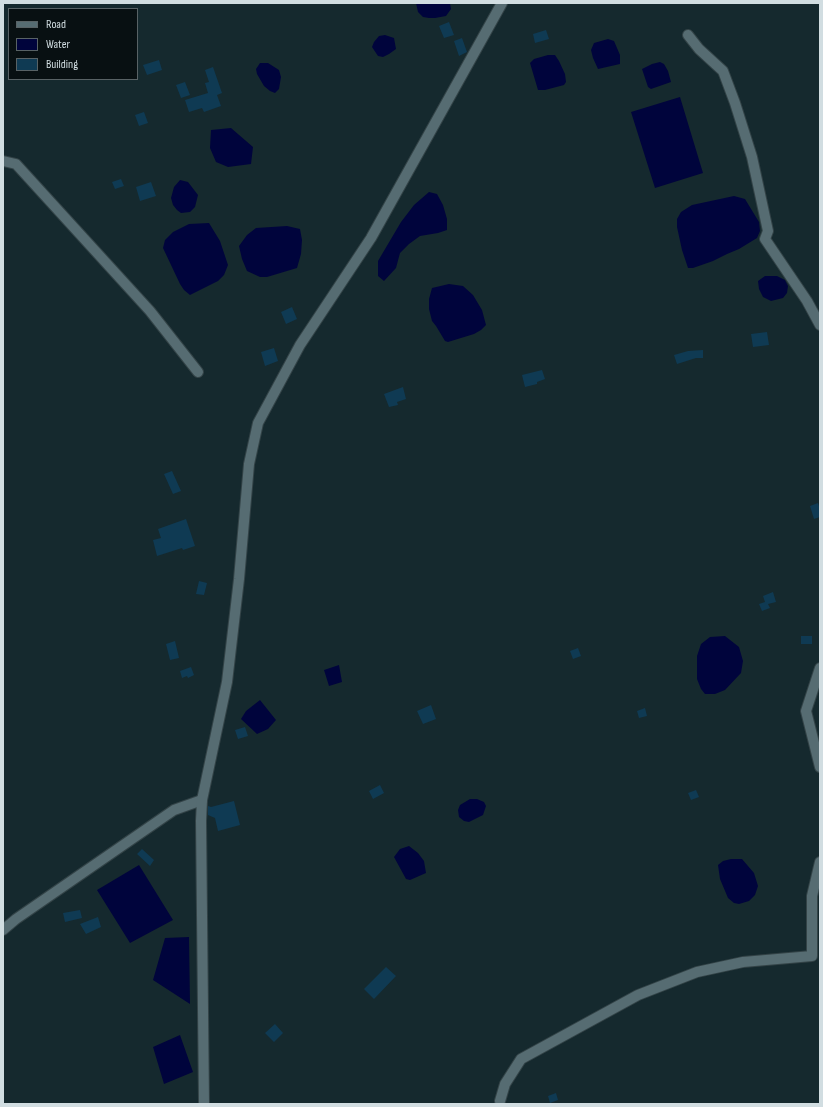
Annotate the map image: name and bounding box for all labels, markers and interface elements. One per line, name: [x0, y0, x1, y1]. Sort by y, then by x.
legend: [8, 8, 138, 80]
text: Road: [46, 17, 66, 32]
text: Water: [46, 37, 70, 52]
text: Building: [46, 57, 78, 72]

